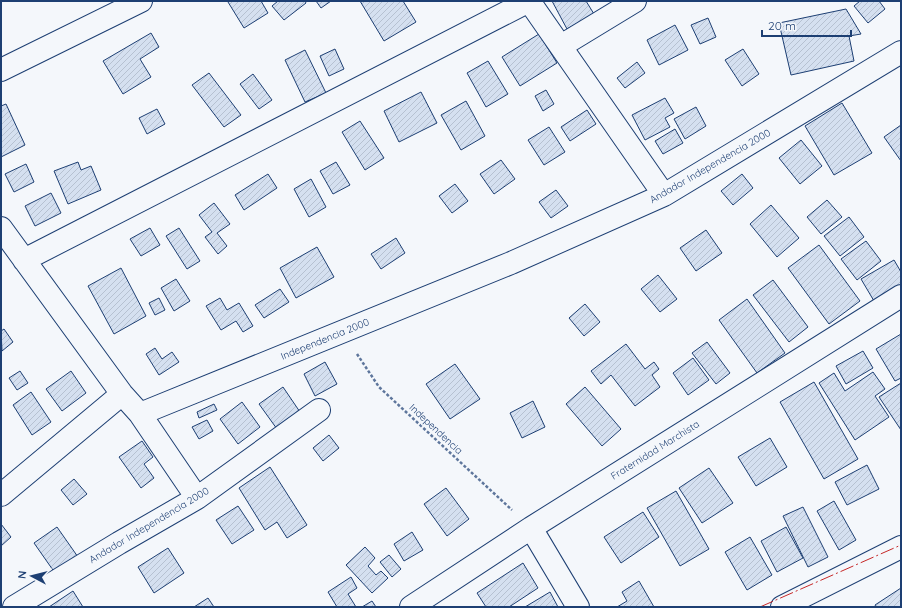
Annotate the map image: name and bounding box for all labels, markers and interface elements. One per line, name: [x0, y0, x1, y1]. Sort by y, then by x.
scale bar: [762, 12, 851, 38]
text: 20 m: [768, 18, 796, 33]
street label: Andador Independencia 2000: [647, 126, 773, 206]
street label: Independencia 2000: [279, 315, 371, 363]
street label: Independencia: [407, 401, 465, 457]
street label: Fraternidad Marchista: [608, 417, 702, 483]
street label: Andador Independencia 2000: [87, 484, 211, 566]
north arrow: [12, 556, 52, 596]
text: N: [15, 570, 30, 580]

